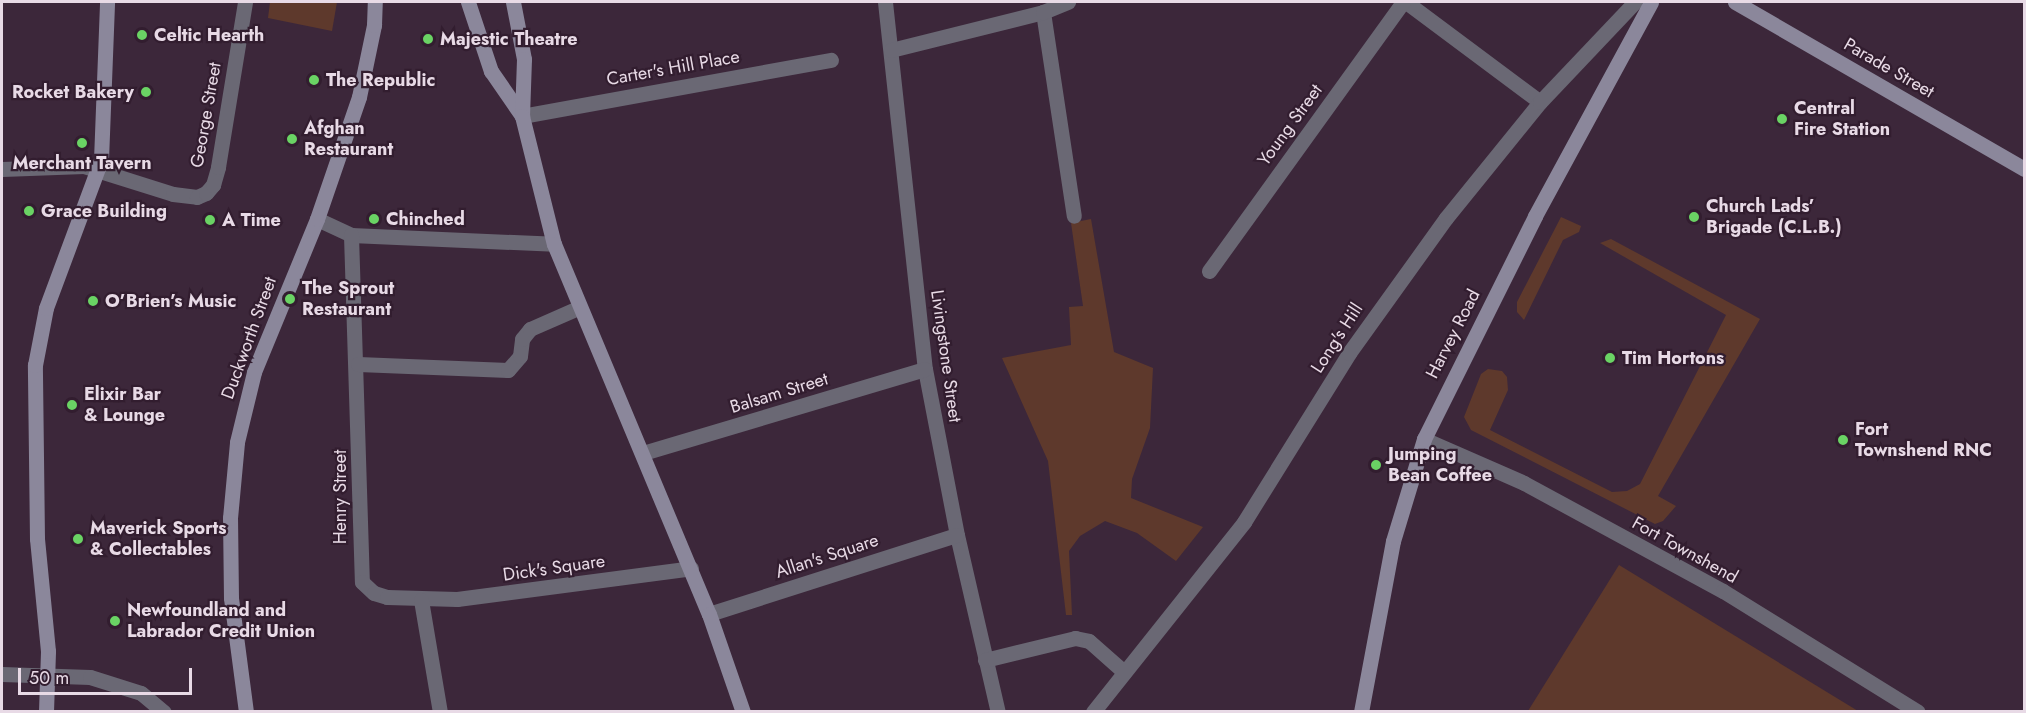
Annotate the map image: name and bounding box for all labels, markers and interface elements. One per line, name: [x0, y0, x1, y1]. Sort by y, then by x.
place label: Celtic Hearth: [154, 24, 264, 46]
marker: Celtic Hearth: [135, 28, 149, 42]
place label: Majestic Theatre: [440, 28, 578, 50]
marker: Majestic Theatre: [421, 32, 435, 46]
street label: Parade Street: [1840, 33, 1938, 103]
street label: Carter's Hill Place: [605, 46, 741, 90]
street label: George Street: [186, 61, 226, 169]
place label: The Republic: [326, 69, 435, 91]
marker: The Republic: [307, 73, 321, 87]
street label: Young Street: [1253, 80, 1327, 170]
place label: Rocket Bakery: [12, 81, 134, 103]
marker: Rocket Bakery: [139, 85, 153, 99]
place label: Central Fire Station: [1794, 98, 1890, 140]
marker: Central Fire Station: [1775, 112, 1789, 126]
place label: Afghan Restaurant: [304, 118, 393, 160]
marker: Afghan Restaurant: [285, 132, 299, 146]
marker: Merchant Tavern: [75, 136, 89, 150]
place label: Merchant Tavern: [13, 152, 151, 174]
place label: Church Lads’ Brigade (C.L.B.): [1706, 196, 1842, 238]
place label: Grace Building: [41, 200, 167, 222]
marker: Grace Building: [22, 204, 36, 218]
place label: Chinched: [386, 208, 465, 230]
place label: A Time: [222, 209, 281, 231]
marker: Church Lads’ Brigade (C.L.B.): [1687, 210, 1701, 224]
marker: Chinched: [367, 212, 381, 226]
marker: A Time: [203, 213, 217, 227]
street label: Duckworth Street: [217, 274, 281, 402]
place label: The Sprout Restaurant: [302, 278, 394, 320]
street label: Harvey Road: [1421, 286, 1485, 382]
street label: Livingstone Street: [926, 288, 966, 424]
place label: O’Brien’s Music: [105, 290, 236, 312]
marker: The Sprout Restaurant: [283, 292, 297, 306]
marker: O’Brien’s Music: [86, 294, 100, 308]
street label: Long's Hill: [1306, 299, 1368, 377]
place label: Tim Hortons: [1622, 347, 1724, 369]
marker: Tim Hortons: [1603, 351, 1617, 365]
street label: Balsam Street: [727, 368, 831, 418]
place label: Elixir Bar & Lounge: [84, 384, 165, 426]
marker: Elixir Bar & Lounge: [65, 398, 79, 412]
place label: Fort Townshend RNC: [1855, 419, 1992, 462]
marker: Fort Townshend RNC: [1836, 433, 1850, 447]
place label: Jumping Bean Coffee: [1388, 444, 1492, 486]
street label: Henry Street: [329, 450, 351, 544]
marker: Jumping Bean Coffee: [1369, 458, 1383, 472]
street label: Fort Townshend: [1628, 512, 1742, 588]
place label: Maverick Sports & Collectables: [90, 518, 227, 560]
street label: Allan's Square: [773, 529, 881, 583]
marker: Maverick Sports & Collectables: [71, 532, 85, 546]
street label: Dick's Square: [502, 550, 606, 586]
place label: Newfoundland and Labrador Credit Union: [127, 600, 315, 642]
marker: Newfoundland and Labrador Credit Union: [108, 614, 122, 628]
scale bar: [21, 656, 195, 694]
text: 50 m: [29, 665, 69, 691]

